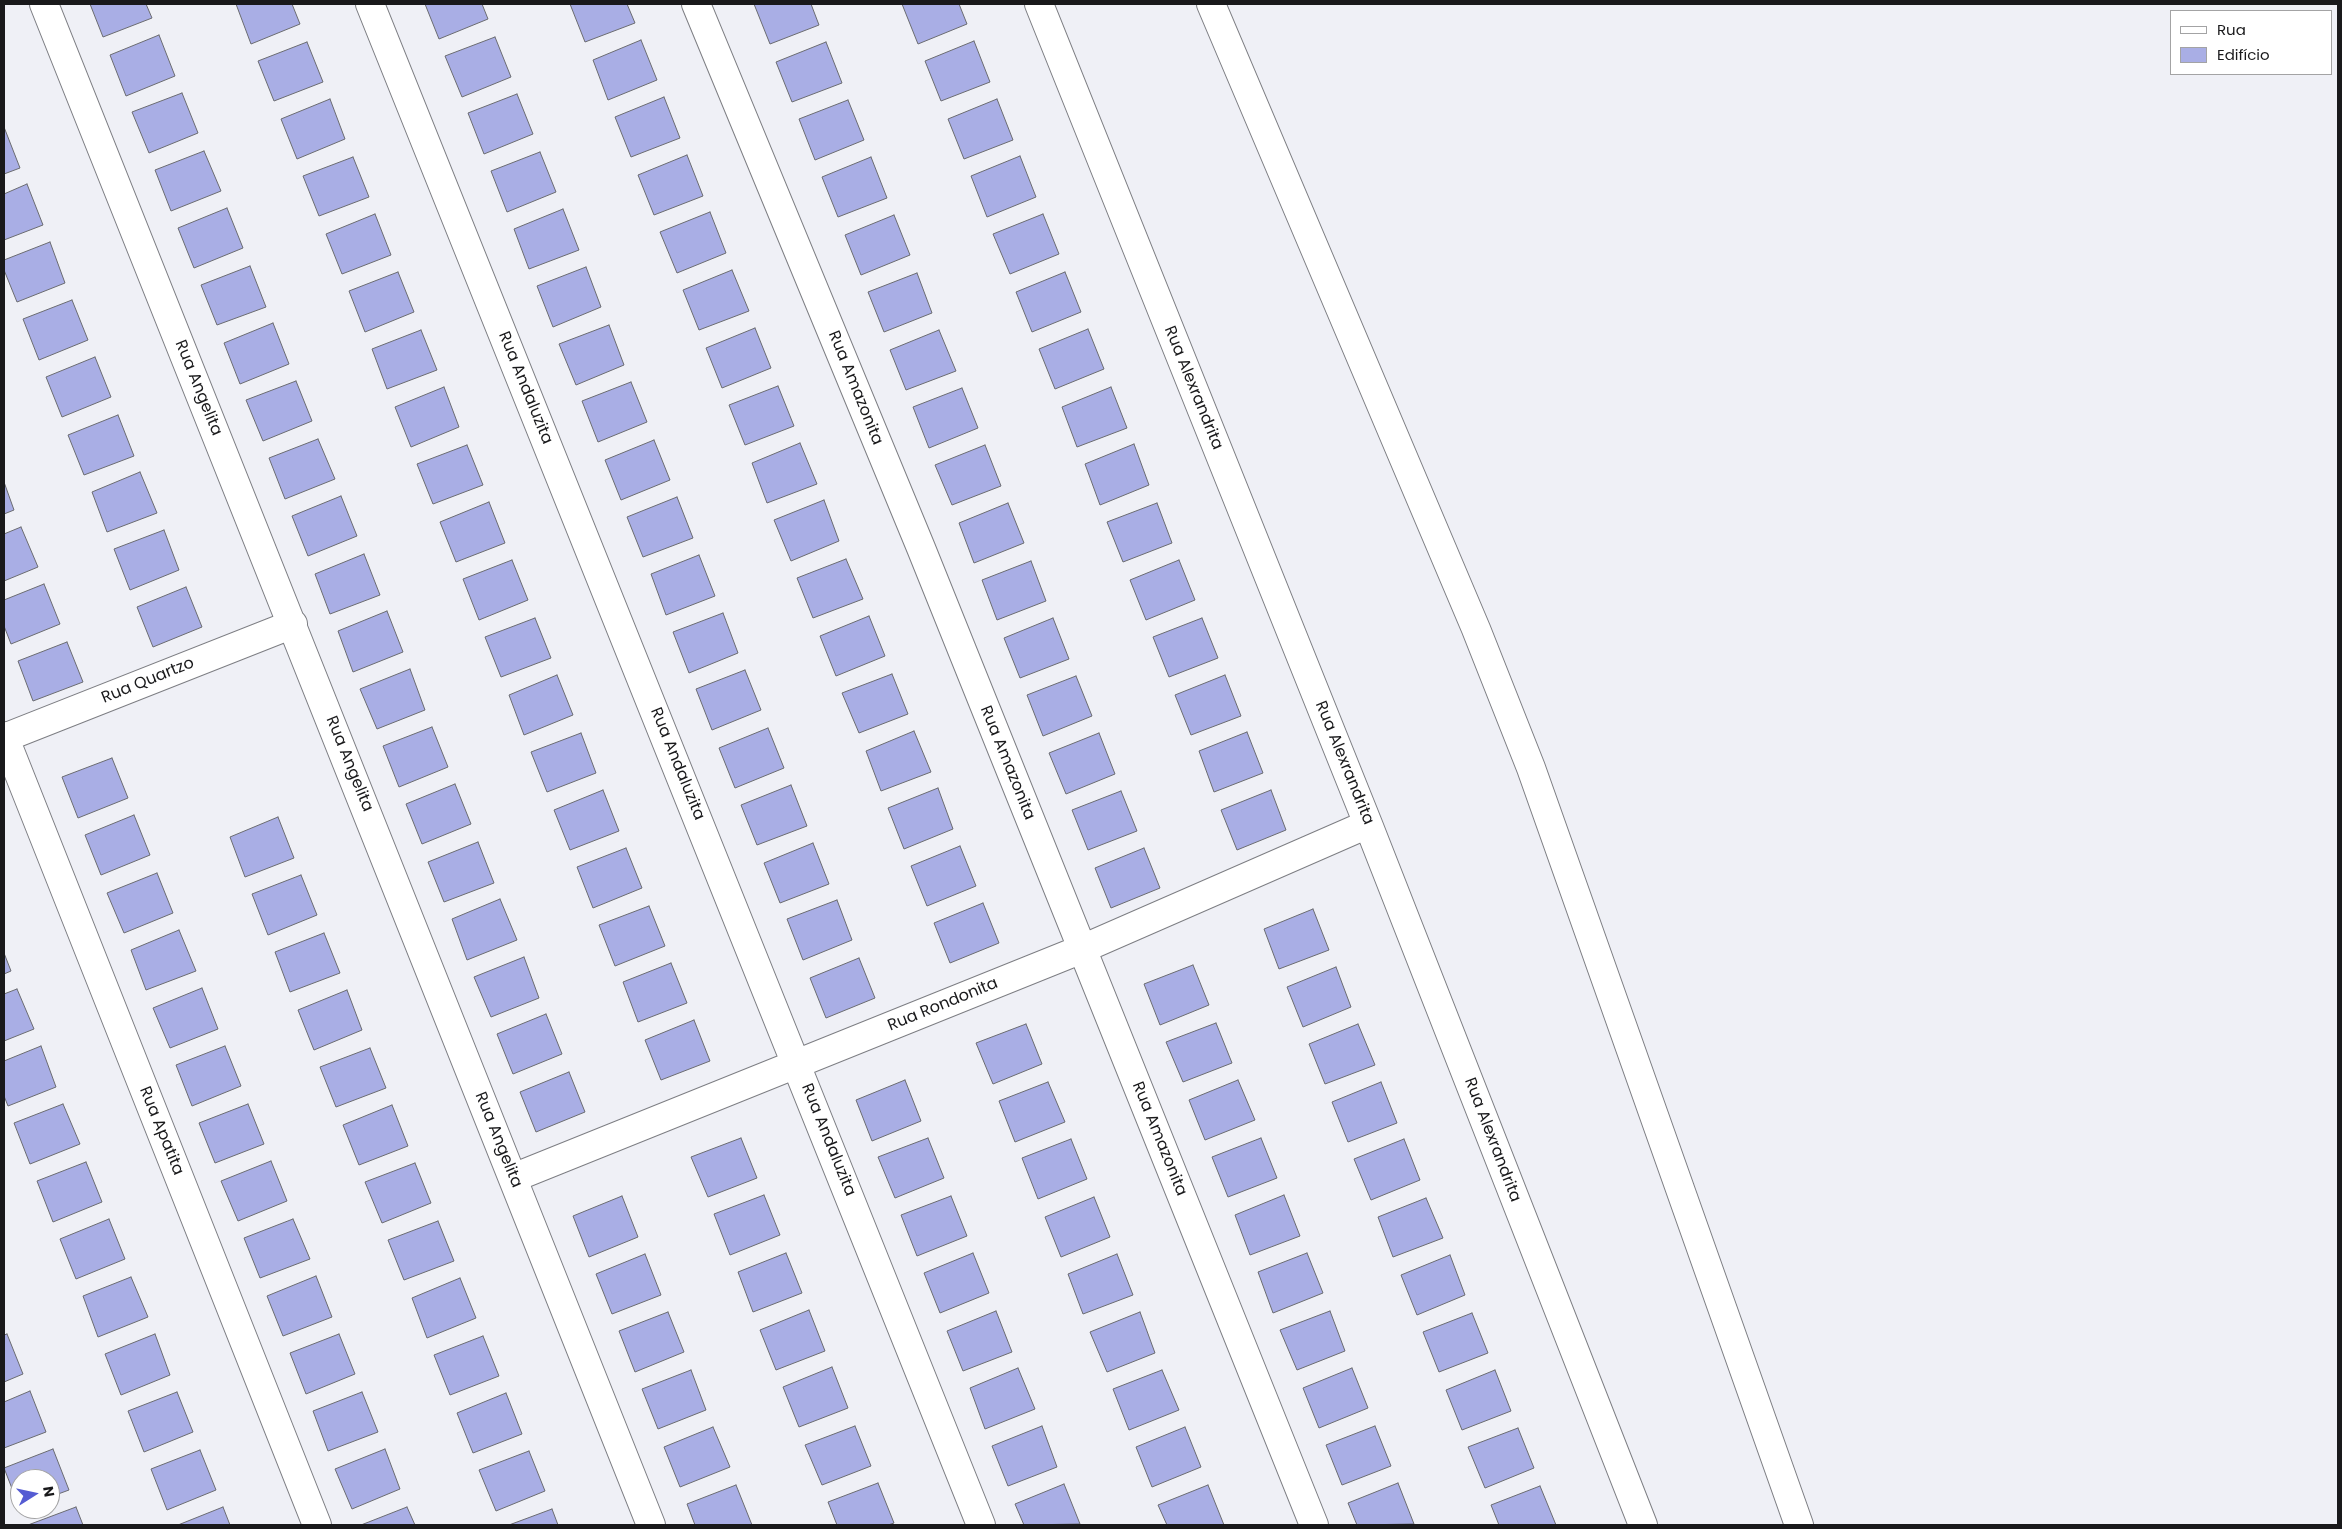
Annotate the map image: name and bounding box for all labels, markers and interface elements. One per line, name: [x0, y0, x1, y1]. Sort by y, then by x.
legend: [2170, 10, 2332, 75]
text: Rua: [2217, 19, 2246, 40]
text: Edifício: [2217, 44, 2270, 65]
street label: Rua Alexrandrita: [1159, 323, 1227, 453]
street label: Rua Amazonita: [823, 328, 887, 448]
street label: Rua Andaluzita: [494, 329, 556, 447]
street label: Rua Angelita: [170, 337, 226, 439]
street label: Rua Quartzo: [99, 654, 197, 708]
street label: Rua Alexrandrita: [1310, 698, 1378, 828]
street label: Rua Amazonita: [975, 703, 1039, 823]
street label: Rua Andaluzita: [646, 705, 708, 823]
street label: Rua Angelita: [321, 713, 377, 815]
street label: Rua Rondonita: [885, 974, 1001, 1036]
street label: Rua Alexrandrita: [1459, 1075, 1525, 1205]
street label: Rua Amazonita: [1127, 1079, 1191, 1199]
street label: Rua Andaluzita: [797, 1081, 859, 1199]
street label: Rua Apatita: [135, 1084, 187, 1178]
street label: Rua Angelita: [470, 1089, 526, 1191]
north arrow: [10, 1469, 60, 1519]
text: N: [38, 1485, 60, 1498]

